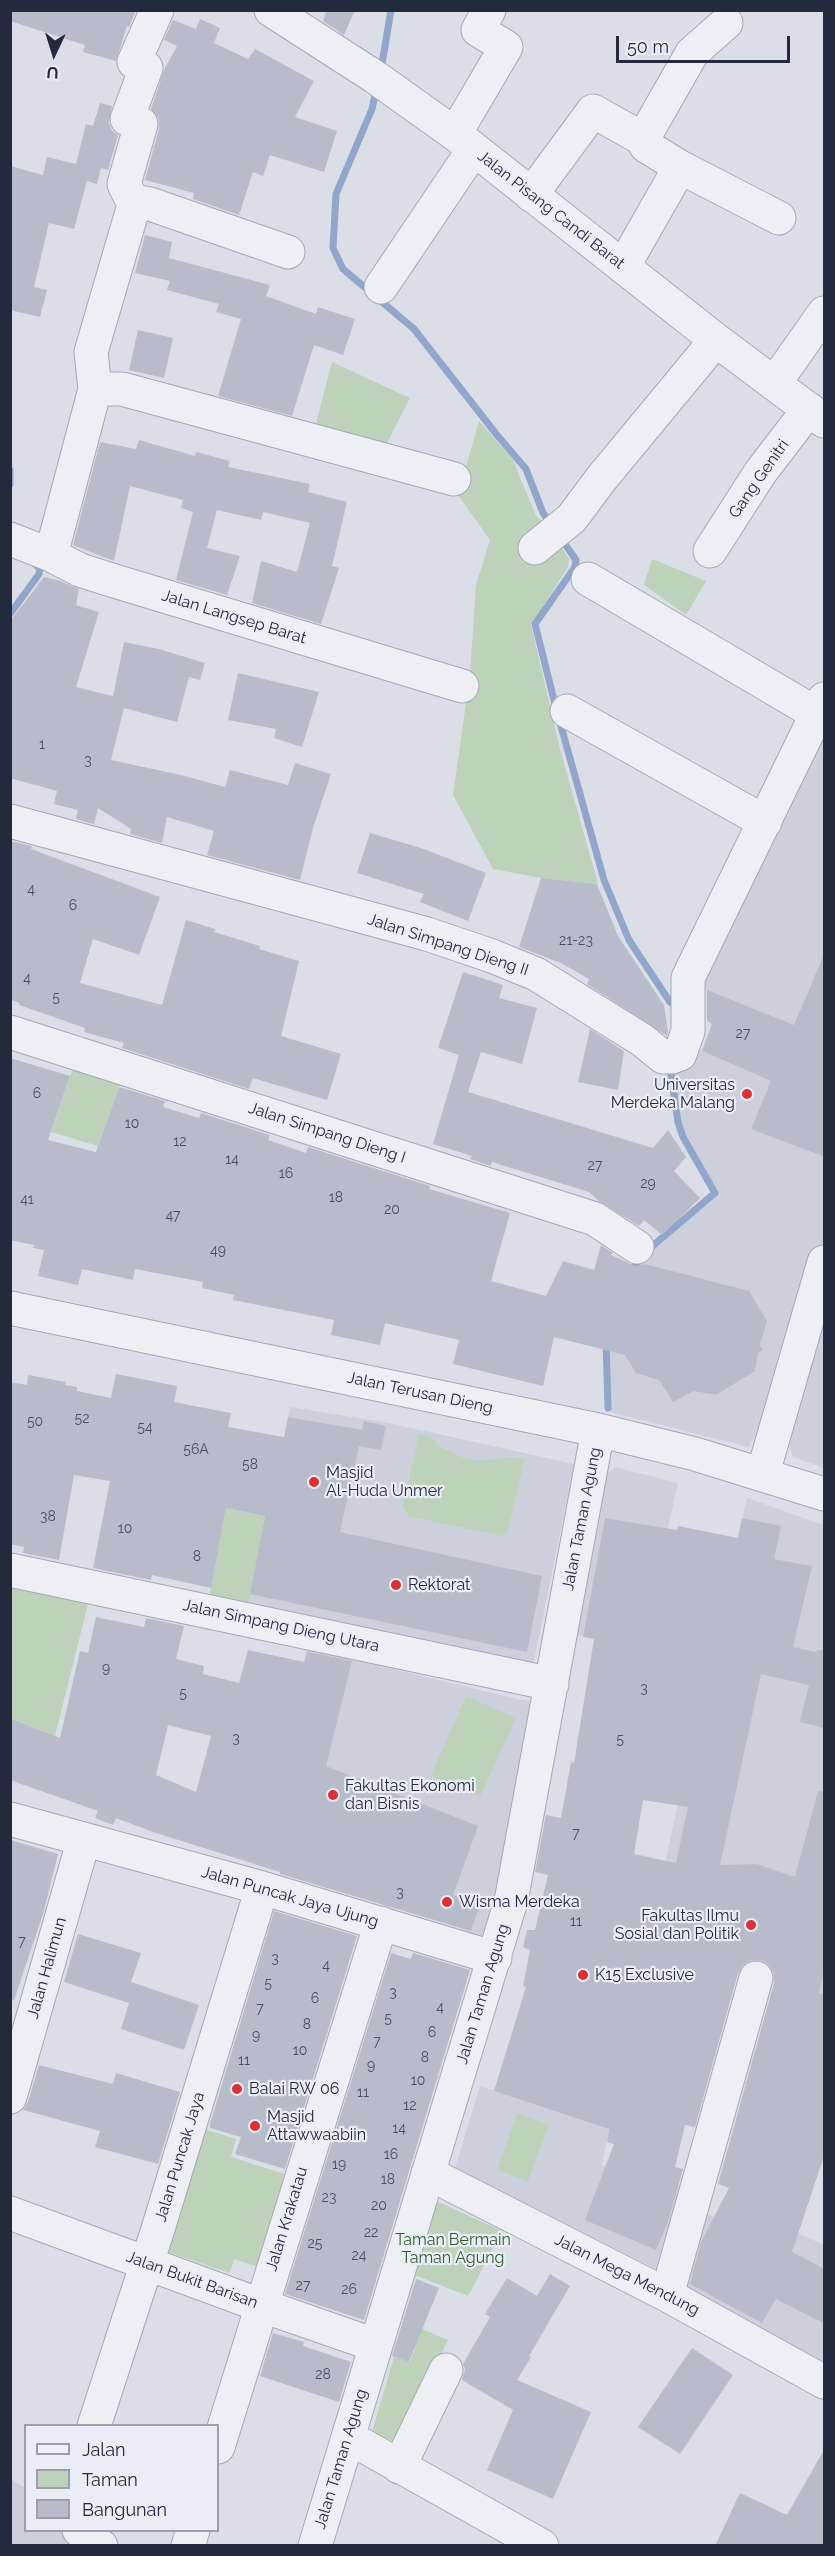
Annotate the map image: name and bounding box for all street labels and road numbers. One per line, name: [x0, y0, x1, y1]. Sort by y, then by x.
street label: Jalan Pisang Candi Barat: [474, 147, 628, 273]
street label: Gang Genitri: [725, 436, 793, 522]
street label: Jalan Langsep Barat: [159, 586, 309, 648]
street label: Jalan Simpang Dieng II: [365, 910, 531, 980]
street label: Jalan Simpang Dieng I: [246, 1099, 408, 1167]
street label: Jalan Terusan Dieng: [345, 1368, 495, 1418]
street label: Jalan Taman Agung: [559, 1446, 605, 1592]
street label: Jalan Simpang Dieng Utara: [181, 1596, 381, 1656]
street label: Jalan Puncak Jaya Ujung: [199, 1863, 381, 1931]
street label: Jalan Halimun: [23, 1915, 71, 2021]
street label: Jalan Taman Agung: [453, 1922, 513, 2066]
street label: Jalan Puncak Jaya: [151, 2090, 209, 2224]
street label: Jalan Krakatau: [262, 2165, 312, 2273]
street label: Jalan Mega Mendung: [551, 2230, 703, 2320]
street label: Jalan Bukit Barisan: [124, 2247, 260, 2313]
street label: Jalan Taman Agung: [311, 2387, 371, 2531]

